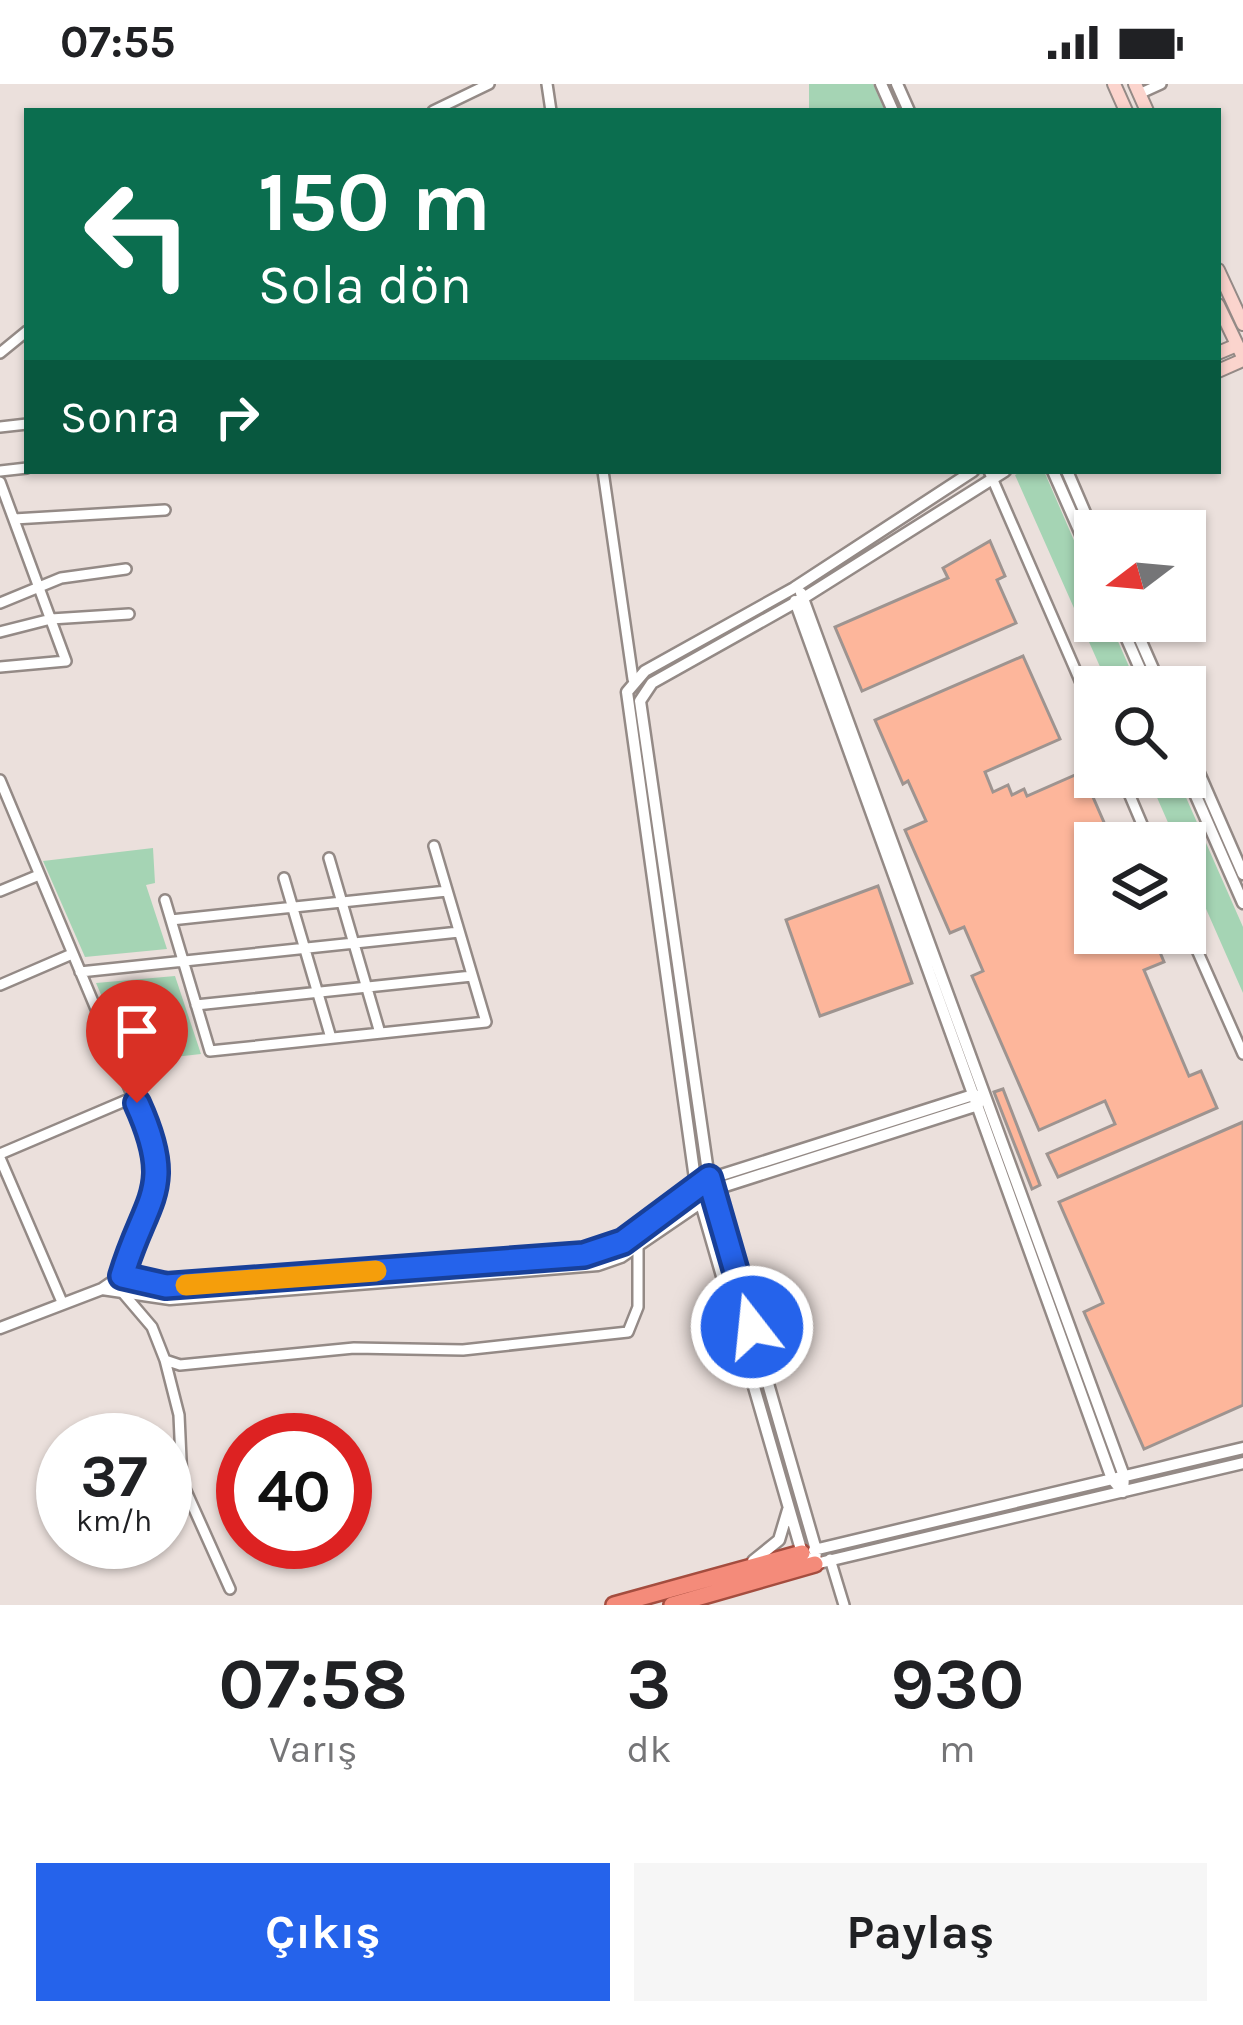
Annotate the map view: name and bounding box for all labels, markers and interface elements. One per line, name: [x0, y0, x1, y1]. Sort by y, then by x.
text: 07:55: [60, 16, 175, 68]
text: 150 m: [258, 153, 491, 251]
icon: left: [60, 156, 216, 312]
text: Sola dön: [258, 253, 472, 317]
icon: right: [204, 384, 270, 450]
text: Sonra: [60, 391, 180, 443]
north arrow: [1074, 510, 1206, 642]
map controls: [1074, 510, 1206, 954]
button: search: [1074, 666, 1206, 798]
button: layers: [1074, 822, 1206, 954]
pin: [86, 980, 188, 1103]
icon: arrive: [104, 998, 170, 1064]
position arrow: [689, 1264, 815, 1390]
speed limit sign: 40: [216, 1413, 372, 1569]
text: 37: [80, 1441, 148, 1511]
text: km/h: [76, 1503, 152, 1539]
text: 07:58: [219, 1642, 408, 1726]
text: 3: [627, 1642, 671, 1726]
text: 930: [890, 1642, 1024, 1726]
text: Varış: [269, 1726, 357, 1772]
text: dk: [626, 1726, 672, 1772]
text: m: [939, 1726, 976, 1772]
button: Çıkış: [36, 1863, 610, 2001]
button: Paylaş: [634, 1863, 1207, 2001]

